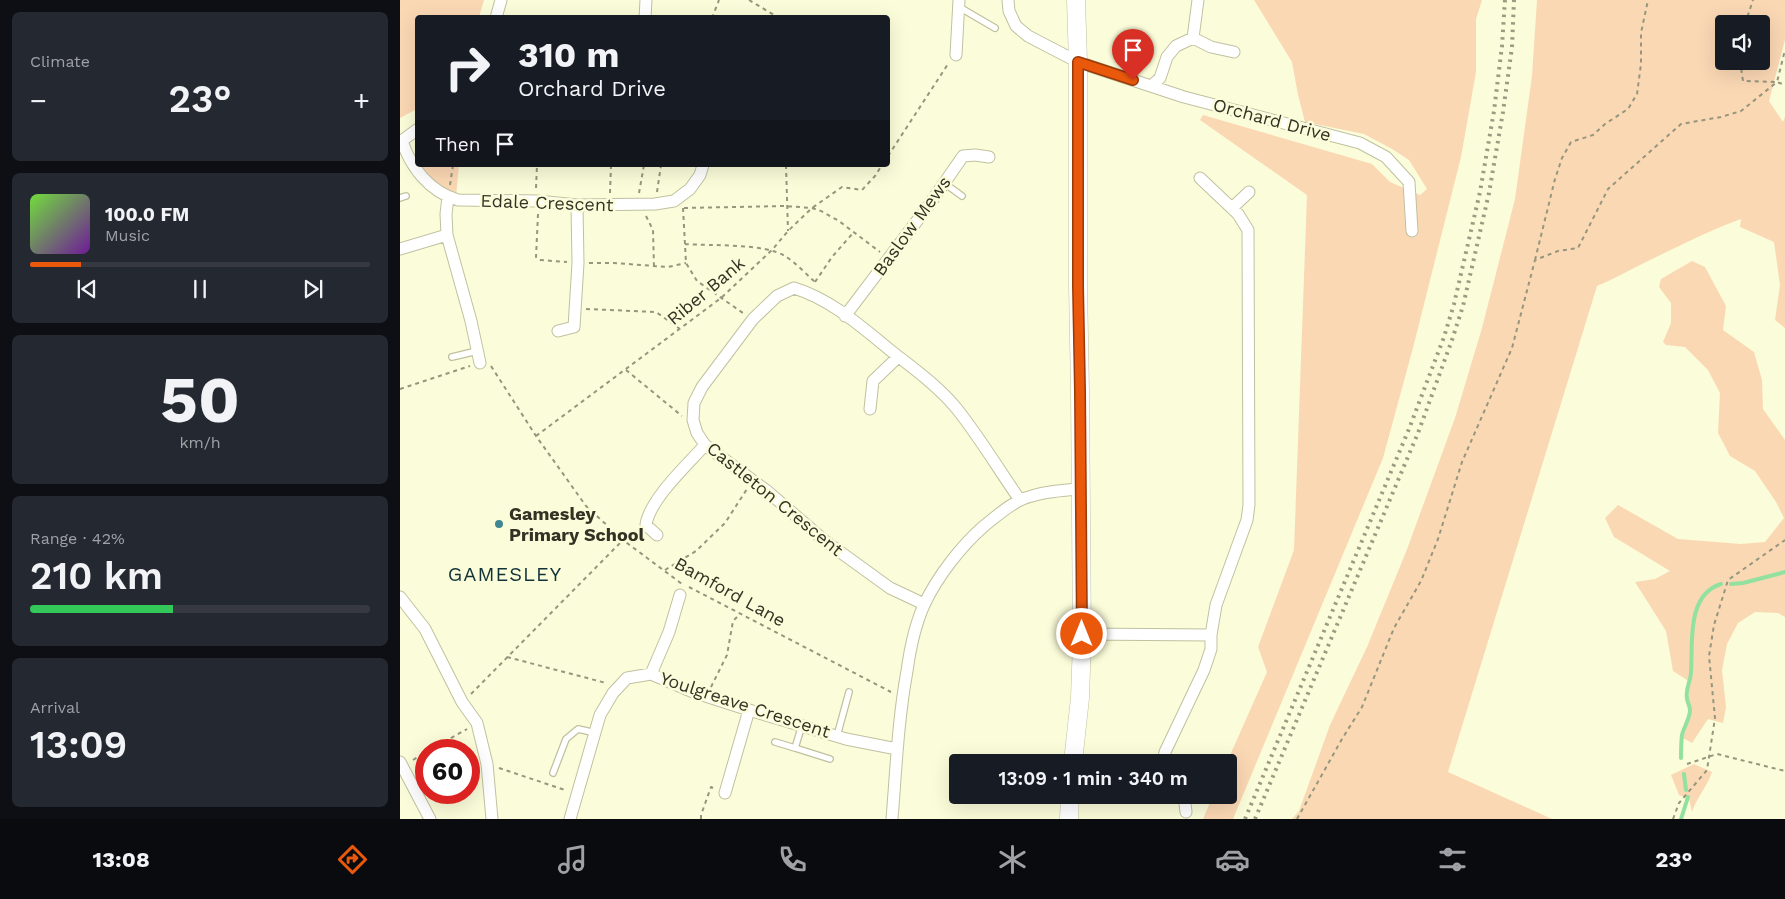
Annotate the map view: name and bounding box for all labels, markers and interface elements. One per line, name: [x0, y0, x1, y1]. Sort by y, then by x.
map controls: [1715, 15, 1770, 70]
button: sound: [1715, 15, 1770, 70]
pin: [1112, 29, 1154, 80]
text: 310 m: [518, 34, 619, 76]
icon: right: [435, 35, 500, 100]
icon: arrive: [1119, 36, 1147, 64]
text: Climate: [30, 52, 90, 71]
text: Orchard Drive: [518, 76, 666, 101]
text: 23°: [168, 77, 232, 121]
text: −: [30, 84, 47, 117]
text: +: [353, 84, 370, 117]
street label: Orchard Drive: [1211, 94, 1333, 145]
icon: arrive: [491, 130, 519, 158]
text: Then: [435, 133, 481, 156]
street label: Baslow Mews: [868, 172, 955, 280]
street label: Edale Crescent: [480, 190, 614, 215]
text: 100.0 FM: [105, 203, 189, 226]
text: Music: [105, 226, 150, 245]
street label: Riber Bank: [663, 252, 749, 329]
icon: previous: [73, 275, 101, 303]
icon: pause: [186, 275, 214, 303]
icon: next: [299, 275, 327, 303]
text: 50: [160, 362, 240, 438]
text: km/h: [179, 433, 221, 452]
street label: Castleton Crescent: [703, 437, 848, 560]
place label: Gamesley Primary School: [509, 503, 645, 545]
marker: Gamesley Primary School: [493, 518, 505, 530]
text: Range · 42%: [30, 529, 125, 548]
street label: Bamford Lane: [671, 552, 789, 631]
text: 210 km: [30, 554, 163, 598]
district label: GAMESLEY: [448, 562, 562, 586]
position arrow: [1055, 607, 1107, 659]
street label: Youlgreave Crescent: [658, 667, 833, 742]
text: Arrival: [30, 698, 80, 717]
text: 13:09: [30, 723, 127, 767]
speed limit sign: 60: [415, 739, 480, 804]
text: 13:09 · 1 min · 340 m: [998, 767, 1188, 790]
icon: directions: [335, 842, 370, 877]
icon: music: [555, 842, 590, 877]
icon: phone: [775, 842, 810, 877]
icon: climate: [995, 842, 1030, 877]
icon: car: [1215, 842, 1250, 877]
icon: filters: [1435, 842, 1470, 877]
text: 13:08: [93, 847, 150, 872]
text: 23°: [1655, 847, 1692, 872]

